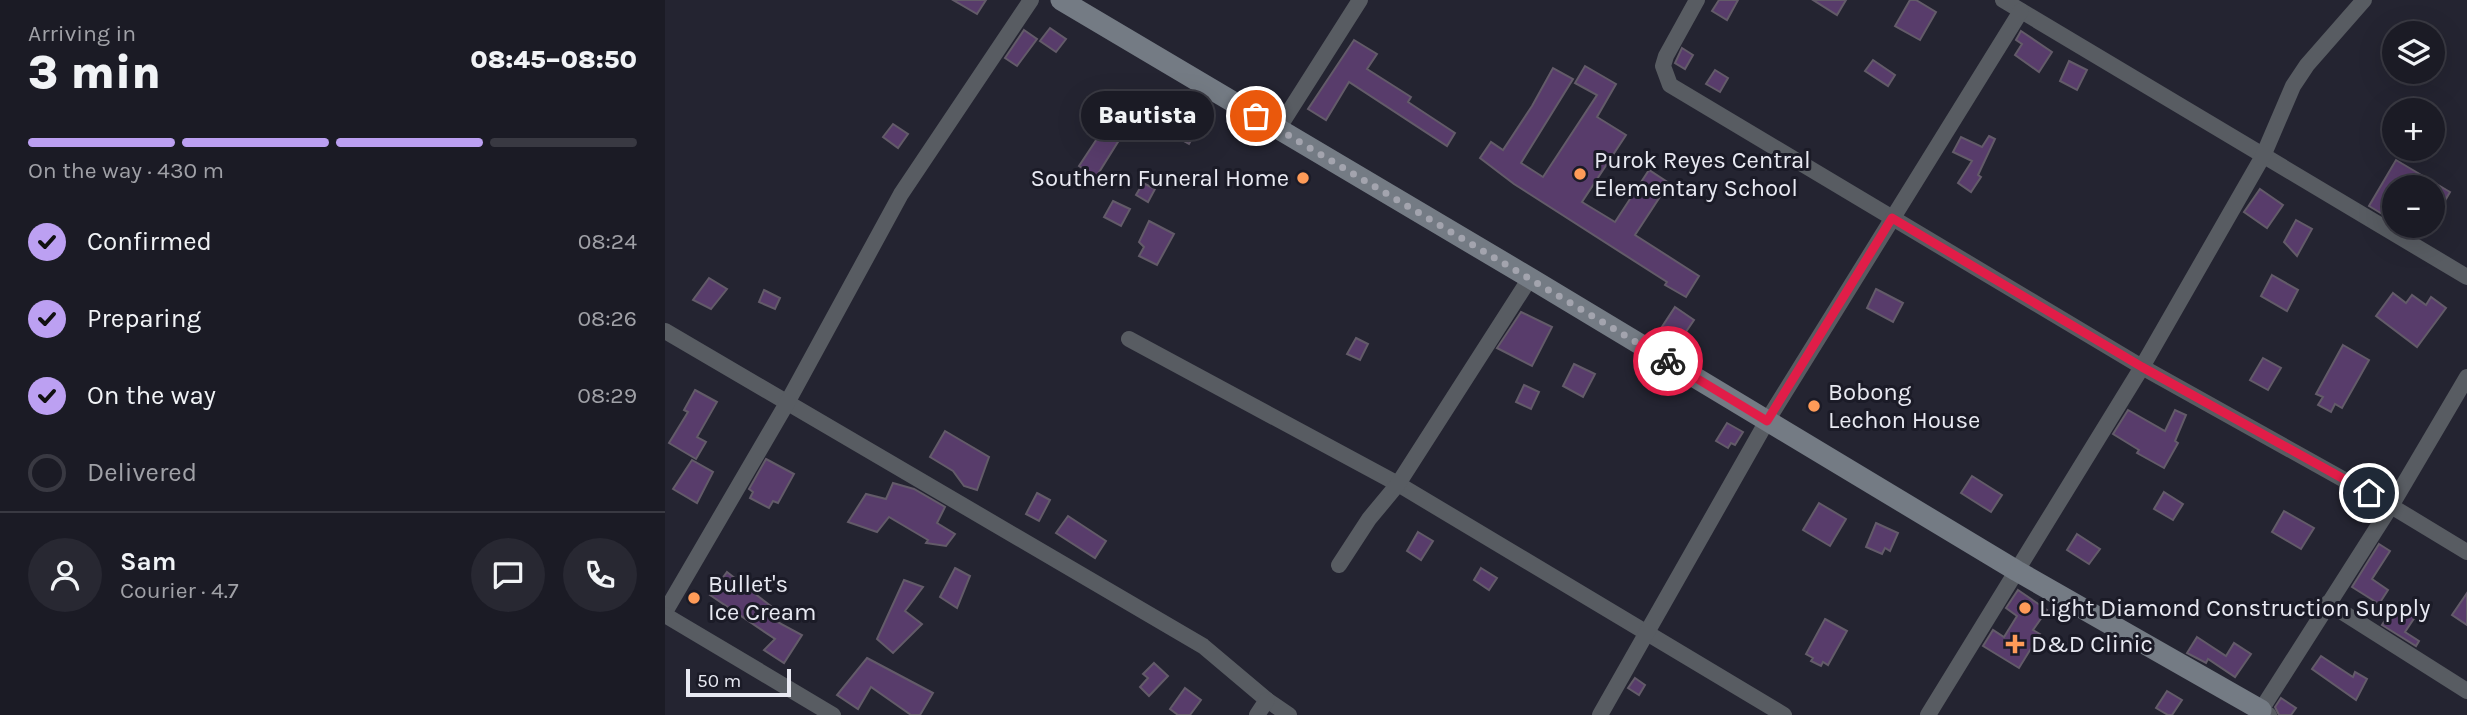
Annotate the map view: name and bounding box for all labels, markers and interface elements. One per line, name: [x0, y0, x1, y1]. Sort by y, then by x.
text: Arriving in: [28, 20, 136, 47]
map controls: [2382, 21, 2445, 238]
button: layers: [2382, 21, 2445, 84]
text: 08:45–08:50: [470, 44, 637, 75]
text: 3 min: [28, 46, 161, 100]
pin: [1226, 86, 1286, 146]
callout: Bautista: [1081, 92, 1214, 140]
icon: bag: [1237, 97, 1275, 135]
button: +: [2382, 98, 2445, 161]
text: Bautista: [1098, 102, 1197, 129]
place label: Purok Reyes Central Elementary School: [1594, 146, 1811, 202]
text: On the way · 430 m: [28, 157, 224, 184]
place label: Southern Funeral Home: [1031, 164, 1289, 192]
marker: Purok Reyes Central Elementary School: [1572, 166, 1588, 182]
marker: Southern Funeral Home: [1295, 170, 1311, 186]
button: −: [2382, 175, 2445, 238]
icon: check: [28, 223, 66, 261]
text: Confirmed: [87, 226, 212, 257]
text: 08:24: [578, 228, 637, 255]
icon: check: [28, 300, 66, 338]
text: Preparing: [87, 303, 201, 334]
text: 08:26: [577, 305, 637, 332]
courier: [1633, 326, 1703, 396]
icon: bike: [1649, 342, 1687, 380]
icon: check: [28, 377, 66, 415]
place label: Bobong Lechon House: [1828, 378, 1980, 434]
text: On the way: [87, 380, 216, 411]
text: 08:29: [577, 382, 637, 409]
marker: Bobong Lechon House: [1806, 398, 1822, 414]
text: Delivered: [87, 457, 197, 488]
pin: [2339, 463, 2399, 523]
icon: home: [2350, 474, 2388, 512]
button: person: [28, 538, 102, 612]
button: chat: [471, 538, 545, 612]
button: phone: [563, 538, 637, 612]
text: Sam: [120, 546, 176, 577]
place label: Bullet's Ice Cream: [708, 570, 817, 626]
text: Courier · 4.7: [120, 577, 239, 604]
marker: Bullet's Ice Cream: [686, 590, 702, 606]
place label: Light Diamond Construction Supply: [2039, 594, 2430, 622]
marker: Light Diamond Construction Supply: [2017, 600, 2033, 616]
place label: D&D Clinic: [2031, 630, 2153, 658]
marker: D&D Clinic: [2005, 634, 2025, 654]
scale bar: [686, 666, 791, 698]
text: 50 m: [697, 670, 741, 692]

